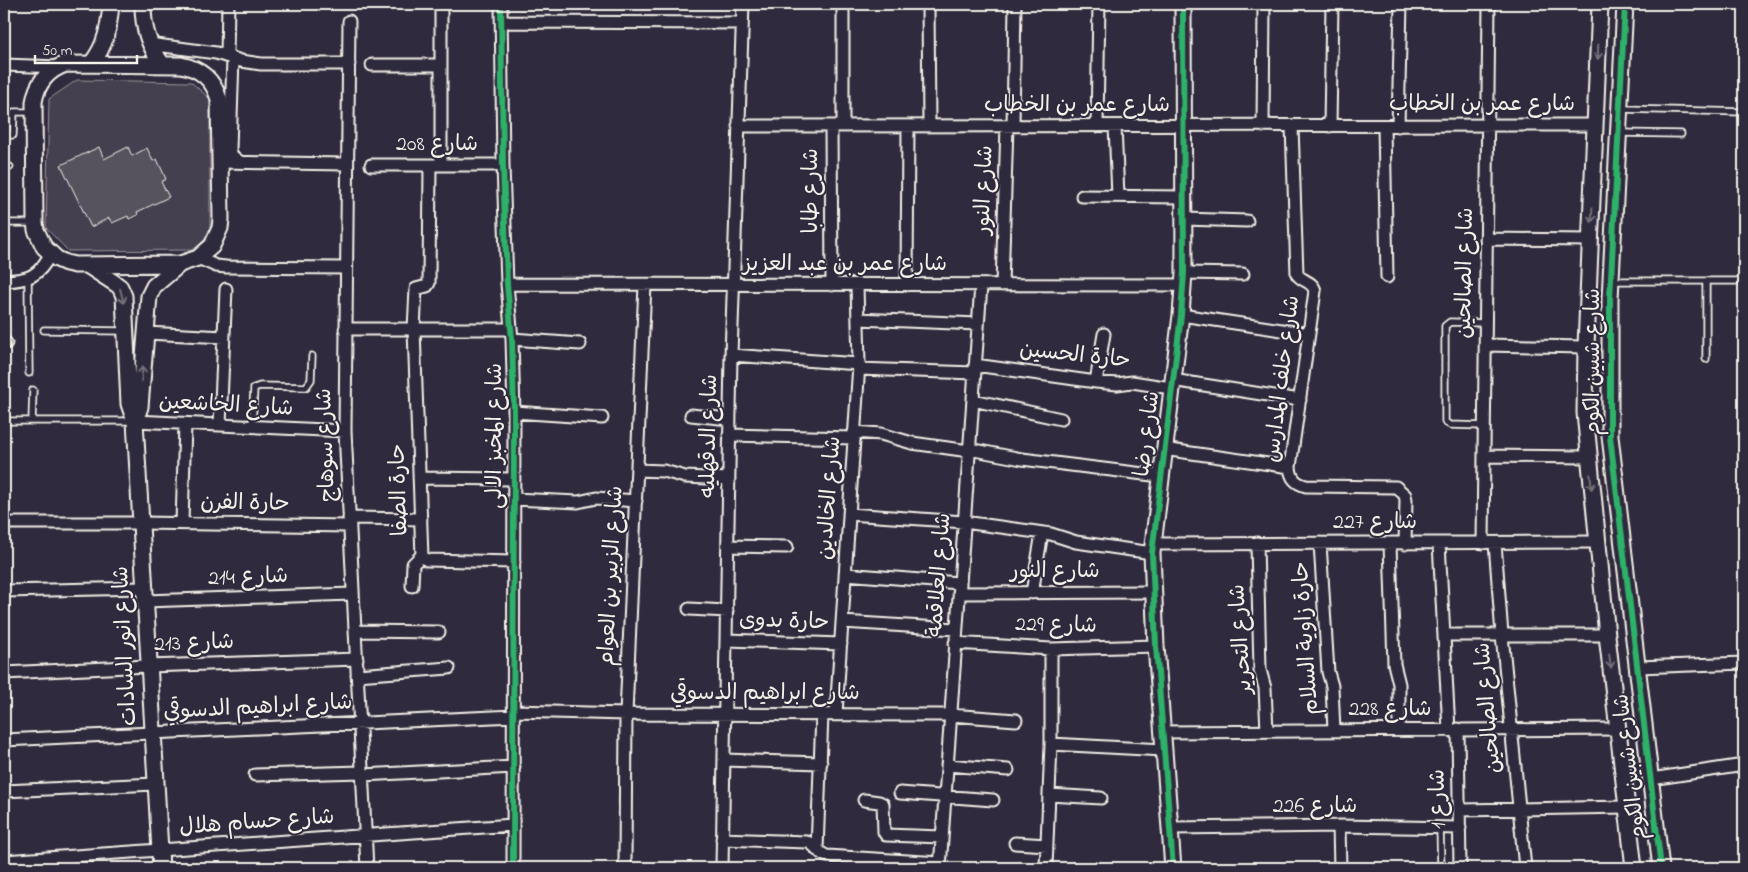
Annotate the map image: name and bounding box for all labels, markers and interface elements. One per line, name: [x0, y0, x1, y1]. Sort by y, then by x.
scale bar: [35, 32, 138, 64]
text: 50 m: [42, 40, 73, 62]
one-way arrow: [1594, 44, 1603, 60]
street label: شارع عمر بن الخطاب: [1389, 89, 1575, 121]
street label: شارع عمر بن الخطاب: [984, 90, 1170, 122]
street label: شارع 208: [396, 129, 478, 161]
street label: شارع النور: [967, 145, 1003, 237]
street label: شارع طابا: [796, 148, 828, 234]
street label: شارع الصالحين: [1449, 207, 1483, 339]
one-way arrow: [1587, 207, 1596, 223]
street label: شارع عمر بن عبد العزيز: [741, 249, 947, 281]
one-way arrow: [118, 288, 127, 304]
street label: شارع شبين الكوم: [1578, 288, 1610, 436]
street label: شارع خلف المدارس: [1257, 294, 1309, 464]
street label: حارة الحسين: [1018, 334, 1132, 378]
street label: شارع المخبز الالى: [480, 363, 512, 509]
one-way arrow: [138, 366, 147, 382]
street label: شارع الدقهليه: [693, 374, 727, 498]
street label: شارع الخاشعين: [158, 386, 294, 426]
street label: شارع سوهاج: [309, 387, 345, 503]
street label: شارع رضا: [1127, 389, 1169, 479]
street label: شارع الخالدين: [810, 435, 850, 561]
street label: حارة الصفا: [382, 443, 418, 537]
one-way arrow: [1586, 474, 1596, 490]
street label: شارع الزبير بن العوام: [591, 485, 633, 667]
street label: حارة الفرن: [200, 487, 290, 521]
street label: شارع 227: [1333, 507, 1417, 539]
street label: شارع العلاقمة: [920, 512, 960, 638]
street label: شارع النور: [1008, 556, 1100, 588]
street label: حارة زاوية السلام: [1286, 560, 1328, 716]
street label: شارع 214: [207, 561, 289, 595]
street label: شارع انور السادات: [106, 565, 146, 727]
street label: شارع التحرير: [1222, 583, 1262, 697]
street label: حارة بدوى: [738, 604, 830, 640]
street label: شارع 229: [1015, 609, 1097, 643]
street label: شارع 213: [153, 627, 235, 661]
street label: شارع الصالحين: [1467, 641, 1511, 775]
one-way arrow: [1605, 653, 1615, 669]
street label: شارع ابراهيم الدسوقي: [670, 678, 860, 710]
street label: شارع ابراهيم الدسوقي: [163, 687, 353, 729]
street label: شارع شبين الكوم: [1606, 692, 1656, 842]
street label: شارع 228: [1348, 694, 1432, 726]
street label: شارع 1: [1422, 769, 1456, 829]
street label: شارع 226: [1273, 791, 1357, 823]
street label: شارع حسام هلال: [178, 802, 336, 844]

